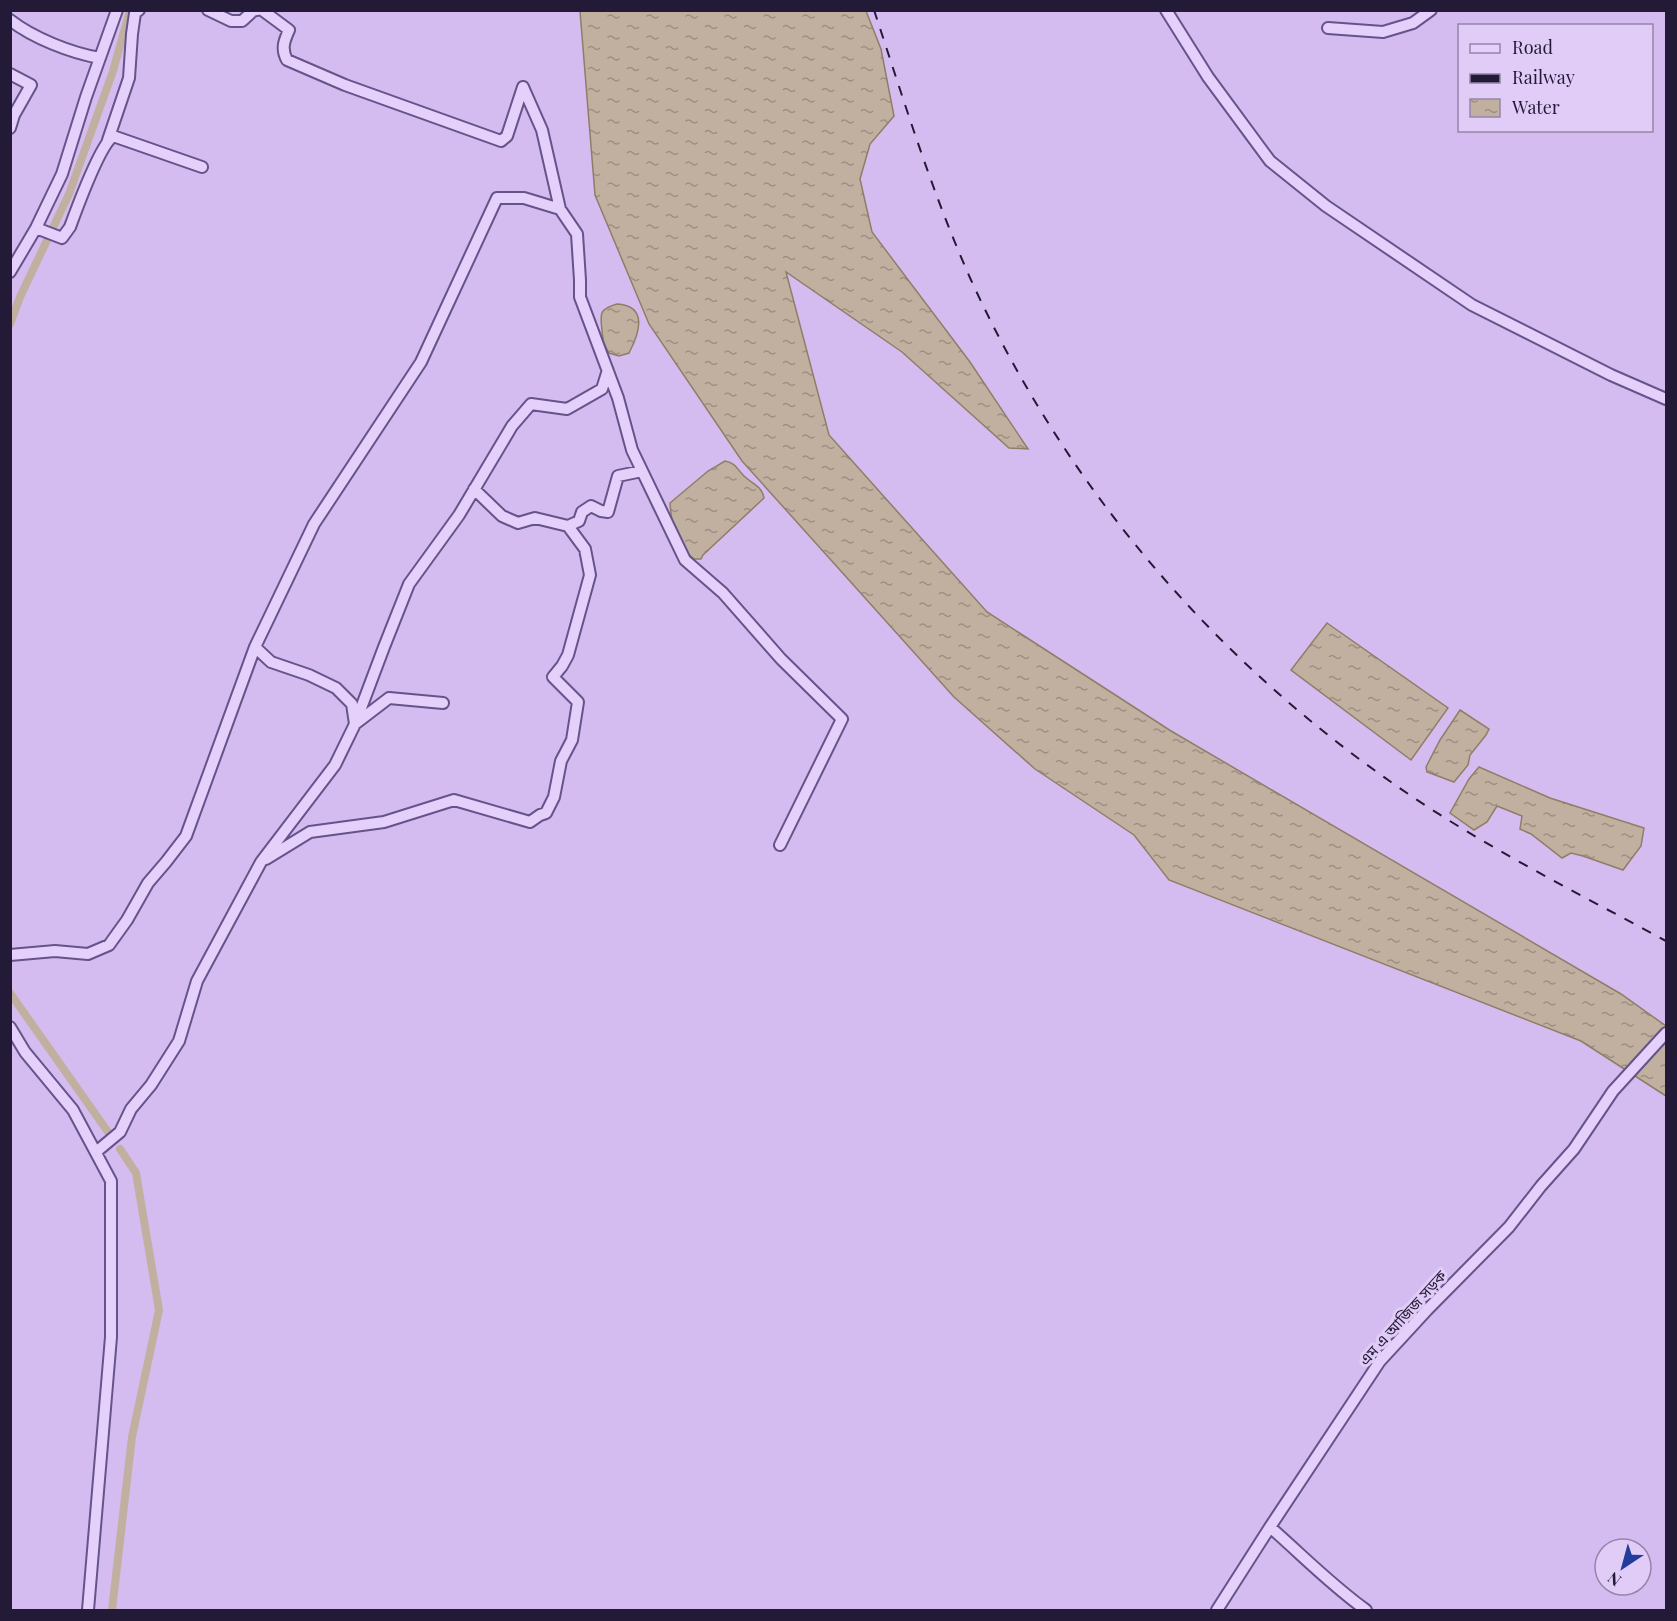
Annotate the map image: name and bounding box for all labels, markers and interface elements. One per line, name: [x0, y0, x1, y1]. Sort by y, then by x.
legend: [1458, 24, 1653, 132]
text: Road: [1512, 35, 1553, 59]
text: Railway: [1512, 65, 1575, 89]
text: Water: [1511, 95, 1560, 119]
street label: এম এ আজিজ সড়ক: [1354, 1265, 1451, 1369]
north arrow: [1593, 1537, 1653, 1597]
text: N: [1603, 1567, 1625, 1591]

